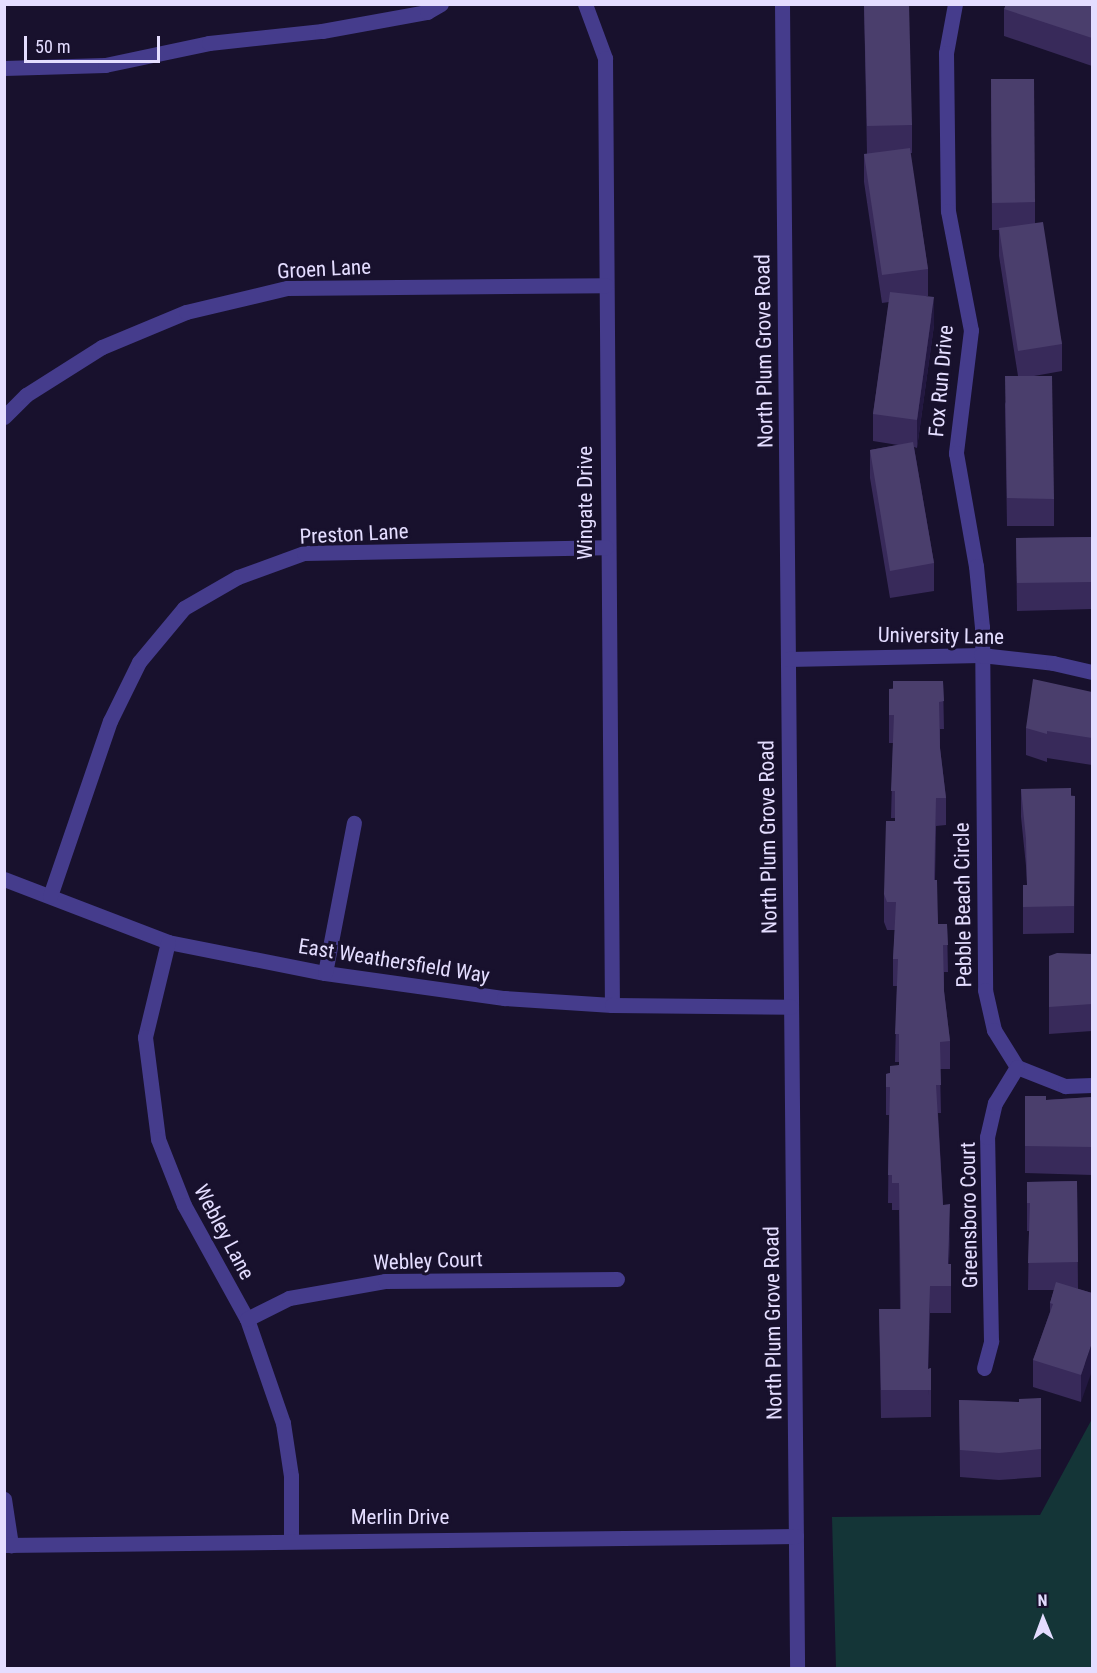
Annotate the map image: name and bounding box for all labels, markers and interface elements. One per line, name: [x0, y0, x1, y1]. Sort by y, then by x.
scale bar: [27, 24, 164, 62]
text: 50 m: [35, 36, 70, 57]
street label: Groen Lane: [276, 254, 372, 284]
street label: North Plum Grove Road: [750, 254, 778, 448]
street label: Fox Run Drive: [924, 324, 958, 438]
street label: Wingate Drive: [572, 446, 598, 560]
street label: Preston Lane: [299, 519, 409, 549]
street label: University Lane: [878, 622, 1004, 650]
street label: North Plum Grove Road: [754, 740, 782, 934]
street label: Pebble Beach Circle: [949, 822, 977, 988]
street label: East Weathersfield Way: [297, 933, 491, 989]
street label: Greensboro Court: [955, 1142, 983, 1288]
street label: Webley Lane: [188, 1180, 260, 1284]
street label: North Plum Grove Road: [759, 1226, 787, 1420]
street label: Webley Court: [373, 1246, 483, 1276]
street label: Merlin Drive: [351, 1504, 449, 1530]
north arrow: [1013, 1589, 1073, 1649]
text: N: [1038, 1591, 1048, 1610]

